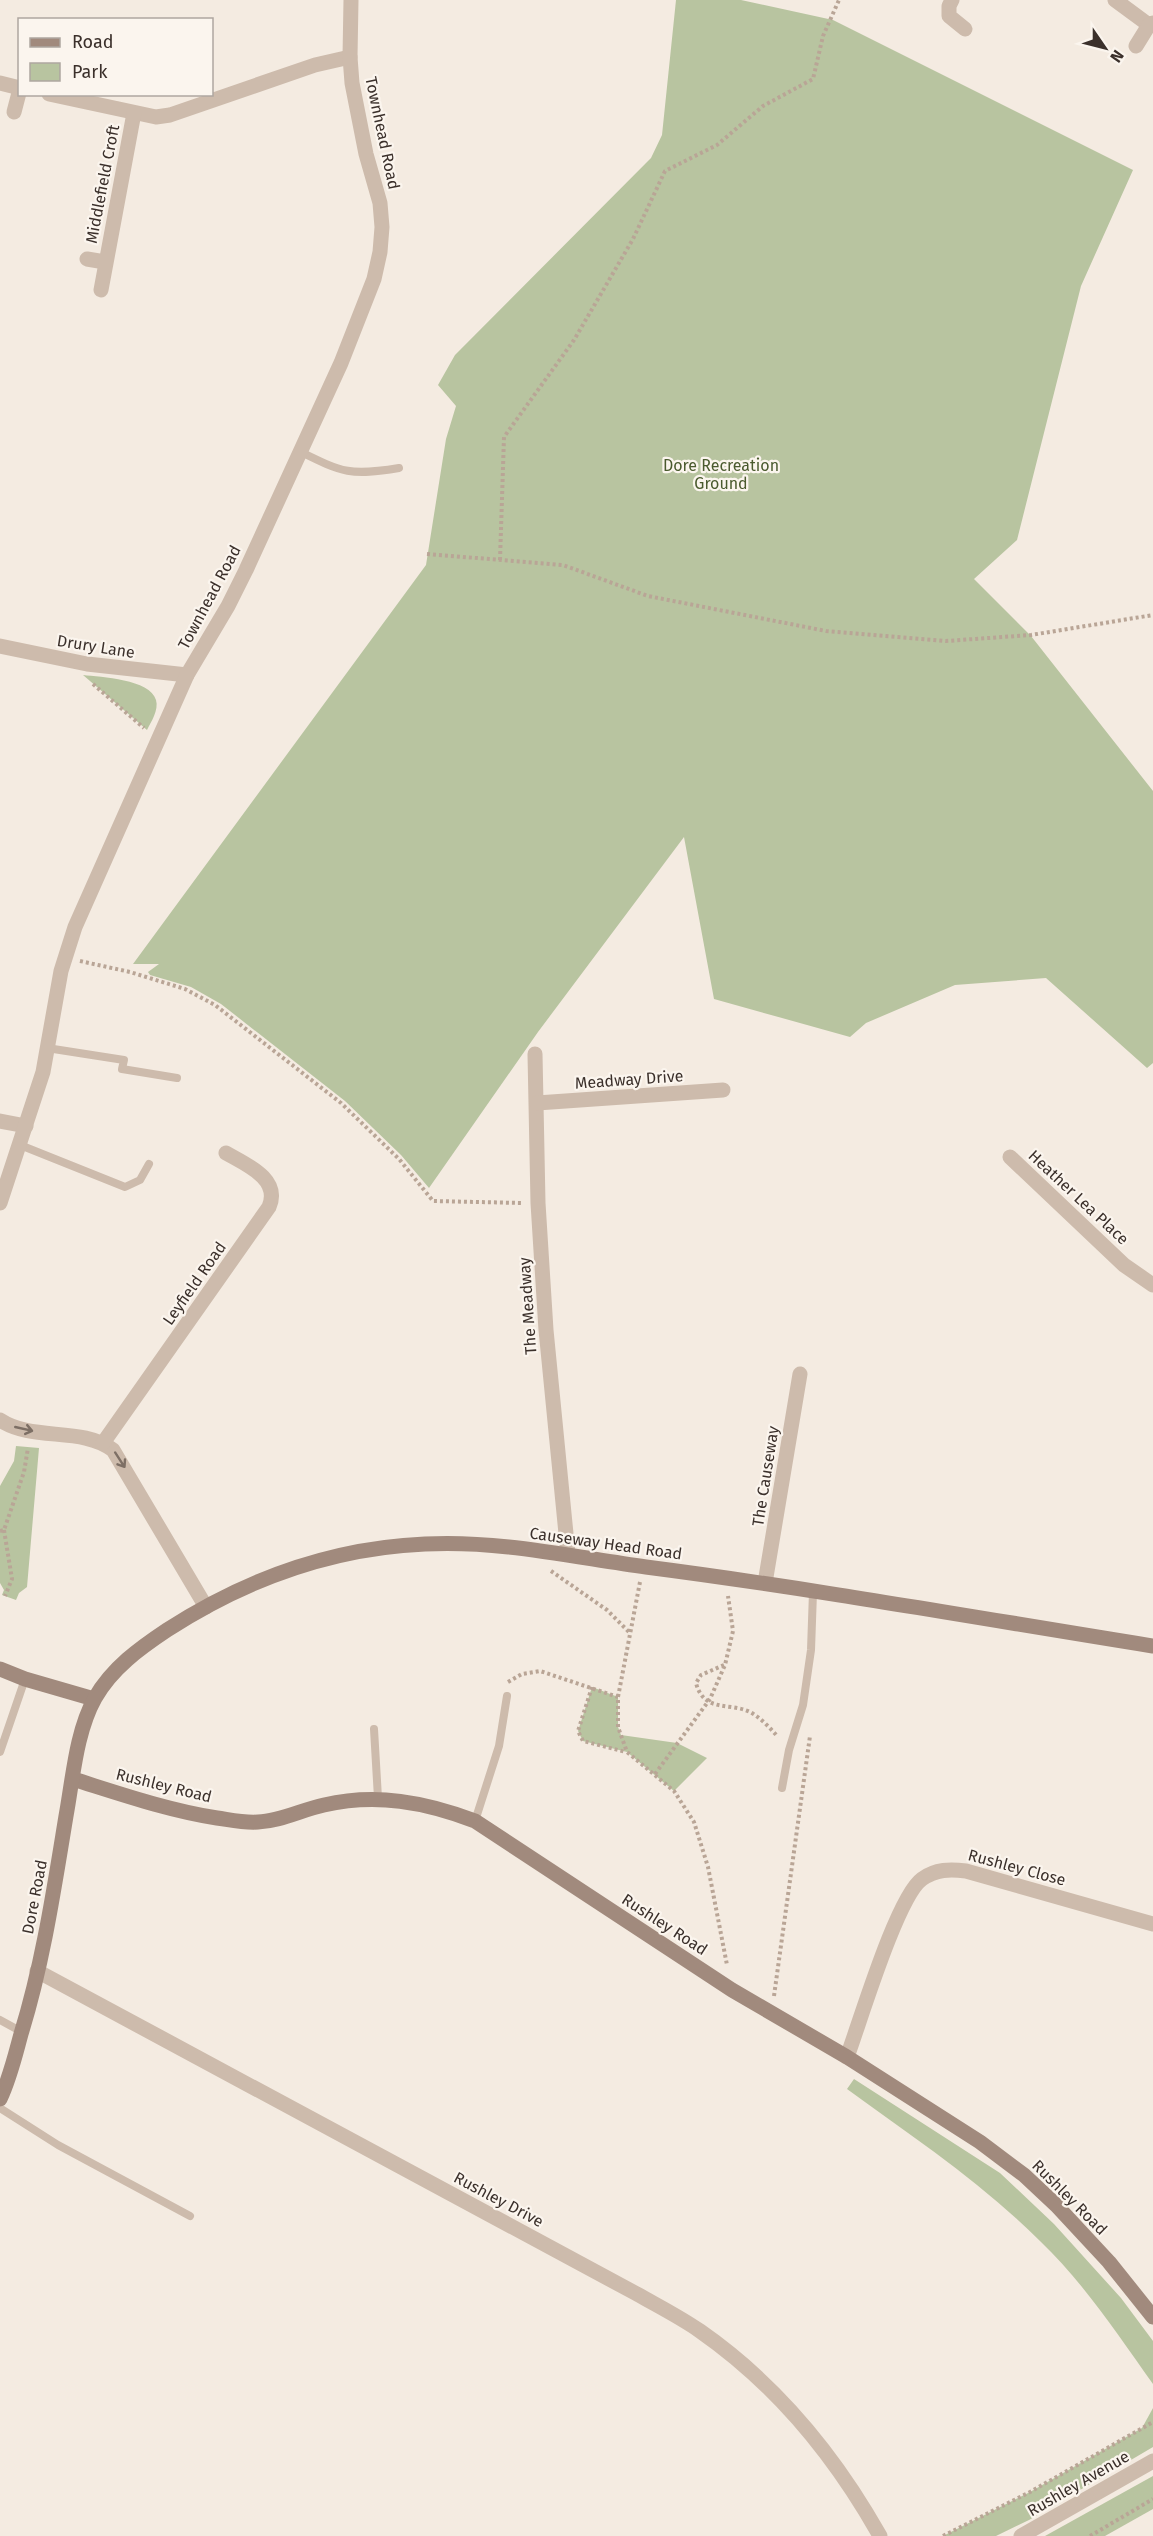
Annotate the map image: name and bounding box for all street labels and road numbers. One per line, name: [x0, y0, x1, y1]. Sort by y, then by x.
street label: Townhead Road: [361, 75, 404, 191]
street label: Middlefield Croft: [82, 123, 123, 245]
street label: Townhead Road: [174, 542, 245, 652]
street label: Drury Lane: [56, 631, 136, 662]
street label: Meadway Drive: [574, 1066, 684, 1093]
street label: Heather Lea Place: [1025, 1146, 1133, 1249]
street label: Leyfield Road: [159, 1238, 230, 1329]
street label: The Meadway: [515, 1257, 540, 1355]
street label: The Causeway: [748, 1424, 783, 1528]
street label: Causeway Head Road: [528, 1523, 683, 1564]
street label: Rushley Road: [114, 1764, 214, 1807]
street label: Rushley Close: [966, 1845, 1068, 1890]
street label: Dore Road: [18, 1858, 51, 1936]
street label: Rushley Road: [618, 1890, 711, 1959]
street label: Rushley Road: [1028, 2156, 1111, 2239]
street label: Rushley Drive: [451, 2168, 547, 2231]
street label: Rushley Avenue: [1024, 2447, 1133, 2520]

